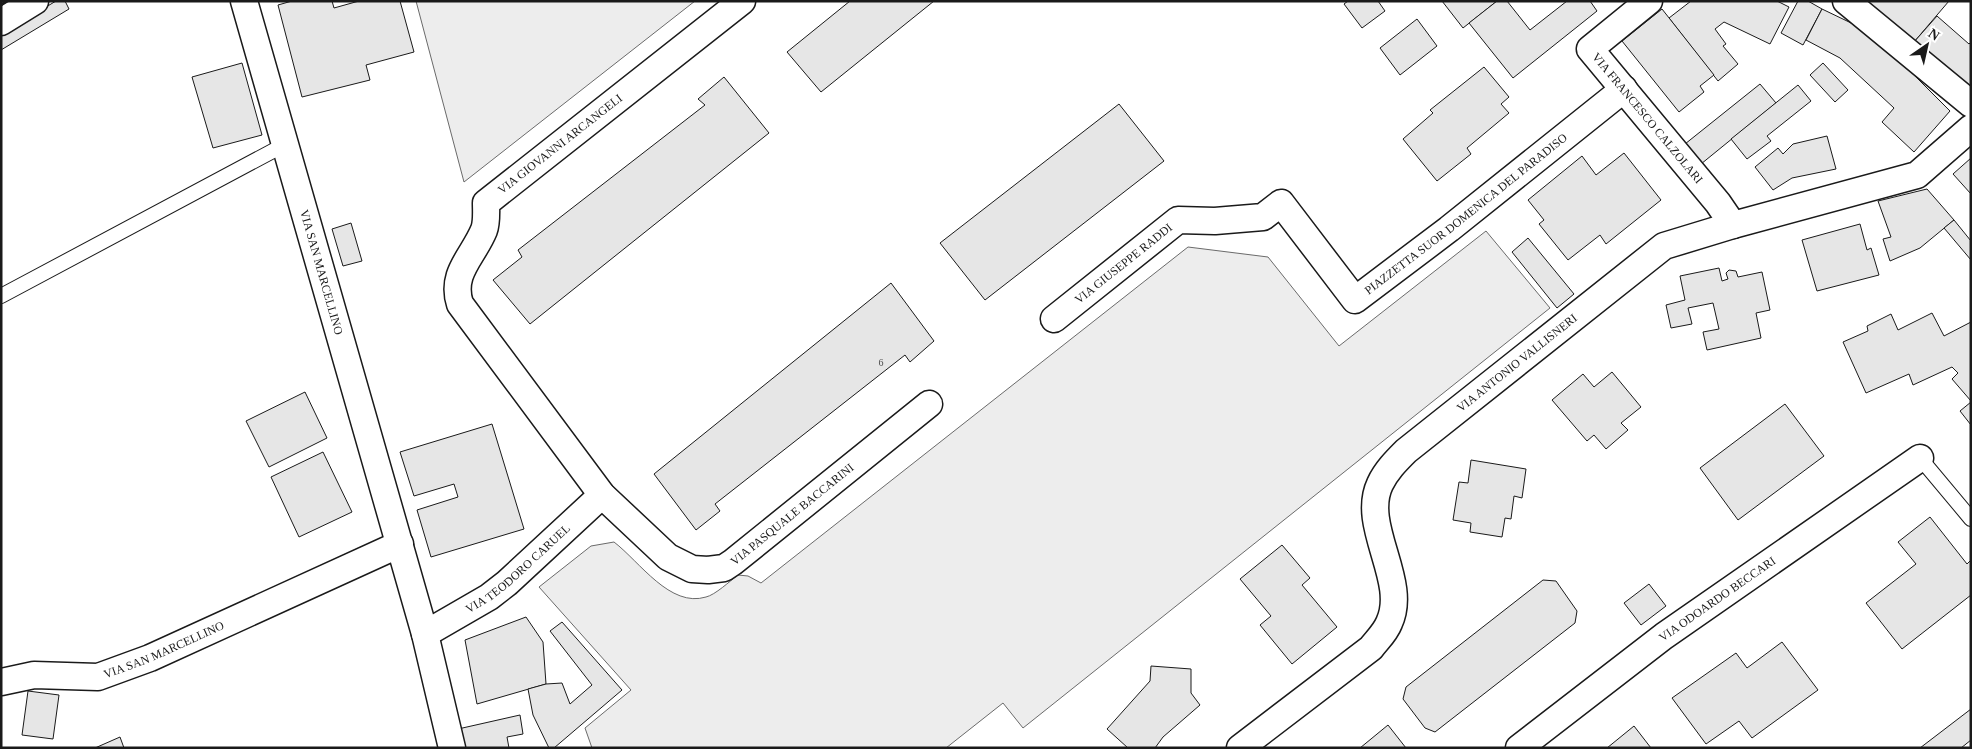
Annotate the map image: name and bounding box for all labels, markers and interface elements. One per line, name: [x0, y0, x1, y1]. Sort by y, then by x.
north arrow: [1902, 20, 1952, 70]
text: N: [1926, 26, 1942, 44]
street label: VIA FRANCESCO CALZOLARI: [1589, 50, 1706, 186]
street label: VIA GIOVANNI ARCANGELI: [495, 91, 625, 197]
street label: PIAZZETTA SUOR DOMENICA DEL PARADISO: [1362, 130, 1570, 297]
street label: VIA SAN MARCELLINO: [297, 208, 346, 337]
street label: VIA GIUSEPPE RADDI: [1072, 220, 1175, 307]
street label: VIA ANTONIO VALLISNERI: [1454, 311, 1580, 415]
house number: 6: [879, 357, 884, 368]
street label: VIA PASQUALE BACCARINI: [727, 461, 856, 568]
street label: VIA TEODORO CARUEL: [463, 521, 573, 616]
street label: VIA ODOARDO BECCARI: [1656, 554, 1778, 644]
street label: VIA SAN MARCELLINO: [102, 618, 227, 681]

